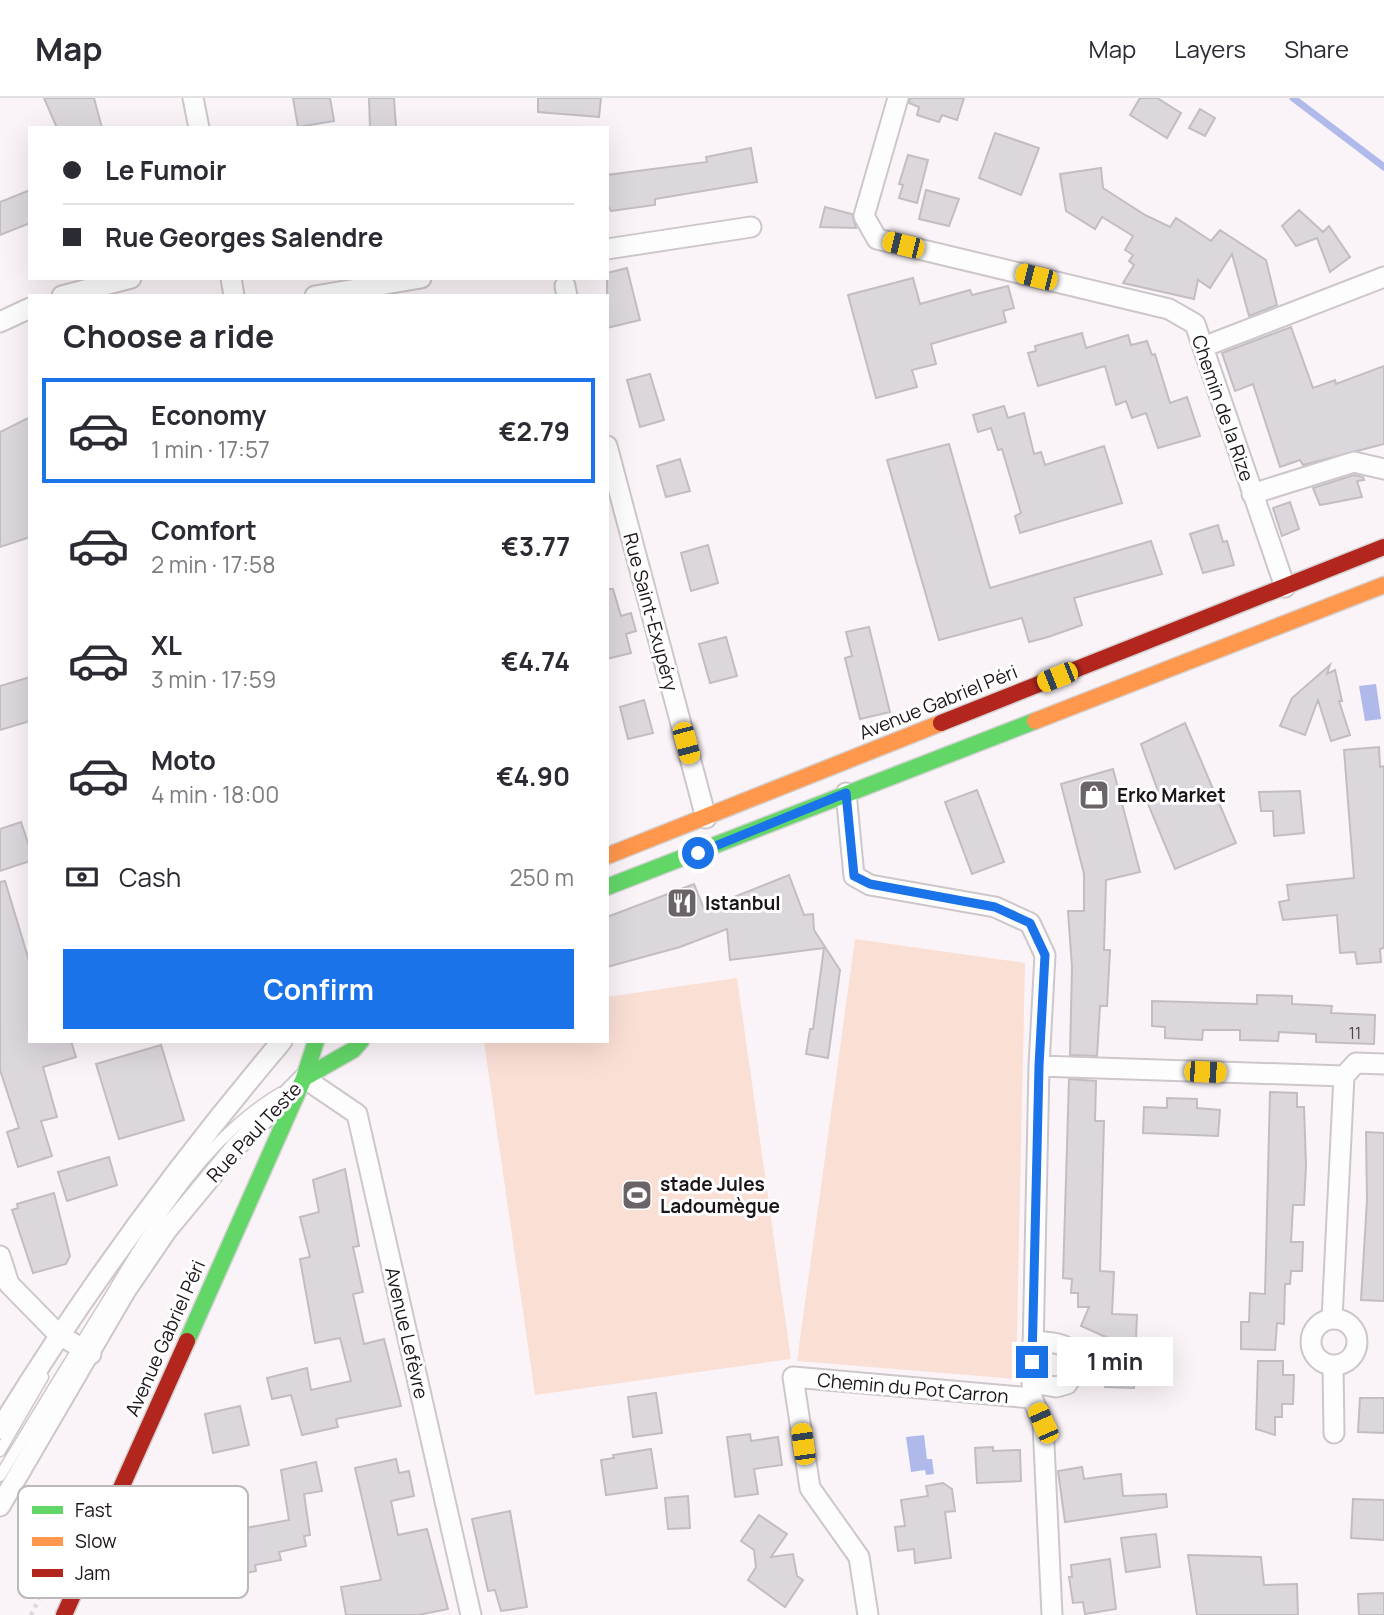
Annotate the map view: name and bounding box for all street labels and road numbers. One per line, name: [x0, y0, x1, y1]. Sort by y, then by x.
street label: Chemin de la Rize: [1186, 331, 1260, 485]
street label: Rue Saint-Exupéry: [617, 530, 685, 694]
street label: Avenue Gabriel Péri: [855, 658, 1021, 746]
street label: Rue Paul Teste: [201, 1076, 307, 1188]
street label: Avenue Gabriel Péri: [119, 1256, 211, 1420]
street label: Avenue Lefèvre: [379, 1265, 435, 1401]
street label: Chemin du Pot Carron: [816, 1367, 1010, 1409]

